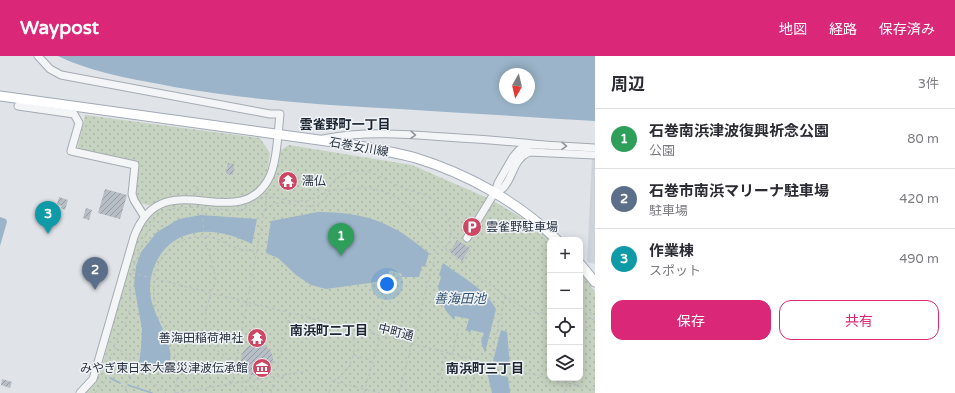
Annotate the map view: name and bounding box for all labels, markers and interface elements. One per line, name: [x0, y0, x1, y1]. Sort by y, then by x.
text: Waypost: [20, 17, 99, 39]
text: 地図: [779, 21, 807, 38]
text: 経路: [829, 21, 857, 38]
text: 保存済み: [879, 21, 935, 38]
north arrow: [499, 68, 535, 104]
text: 周辺: [611, 74, 645, 95]
text: 3件: [918, 76, 939, 92]
district label: 雲雀野町一丁目: [299, 117, 391, 133]
text: 石巻南浜津波復興祈念公園: [649, 122, 829, 140]
one-way arrow: [410, 130, 416, 139]
text: 1: [620, 131, 628, 147]
text: 80 m: [907, 131, 939, 147]
street label: 石巻女川線: [328, 135, 390, 159]
one-way arrow: [561, 142, 567, 151]
text: 公園: [649, 143, 675, 159]
temple icon: 濡仏: [277, 170, 299, 192]
place label: 濡仏: [302, 174, 326, 188]
text: 石巻市南浜マリーナ駐車場: [649, 182, 829, 200]
text: 2: [620, 191, 628, 207]
text: 420 m: [899, 191, 939, 207]
pin: 3: [35, 201, 61, 234]
text: 駐車場: [649, 203, 688, 219]
parking icon: 雲雀野駐車場: [461, 216, 483, 238]
place label: 雲雀野駐車場: [486, 220, 558, 234]
pin: 1: [328, 223, 354, 256]
map controls: [547, 237, 583, 381]
button: +: [547, 237, 583, 273]
text: 作業棟: [649, 242, 694, 260]
text: 3: [620, 251, 628, 267]
text: 490 m: [899, 251, 939, 267]
pin: 2: [82, 257, 108, 290]
text: スポット: [649, 263, 701, 279]
button: −: [547, 273, 583, 309]
your location: [377, 274, 397, 294]
water label: 善海田池: [434, 291, 488, 307]
button: 保存: [611, 300, 771, 340]
button: 共有: [779, 300, 939, 340]
button: locate: [547, 309, 583, 345]
street label: 中町通: [377, 321, 415, 343]
district label: 南浜町二丁目: [290, 323, 368, 339]
temple icon: 善海田稲荷神社: [246, 327, 268, 349]
place label: 善海田稲荷神社: [159, 331, 243, 345]
button: layers: [547, 345, 583, 381]
museum icon: みやぎ東日本大震災津波伝承館: [251, 357, 273, 379]
place label: みやぎ東日本大震災津波伝承館: [80, 361, 248, 375]
district label: 南浜町三丁目: [446, 361, 524, 377]

